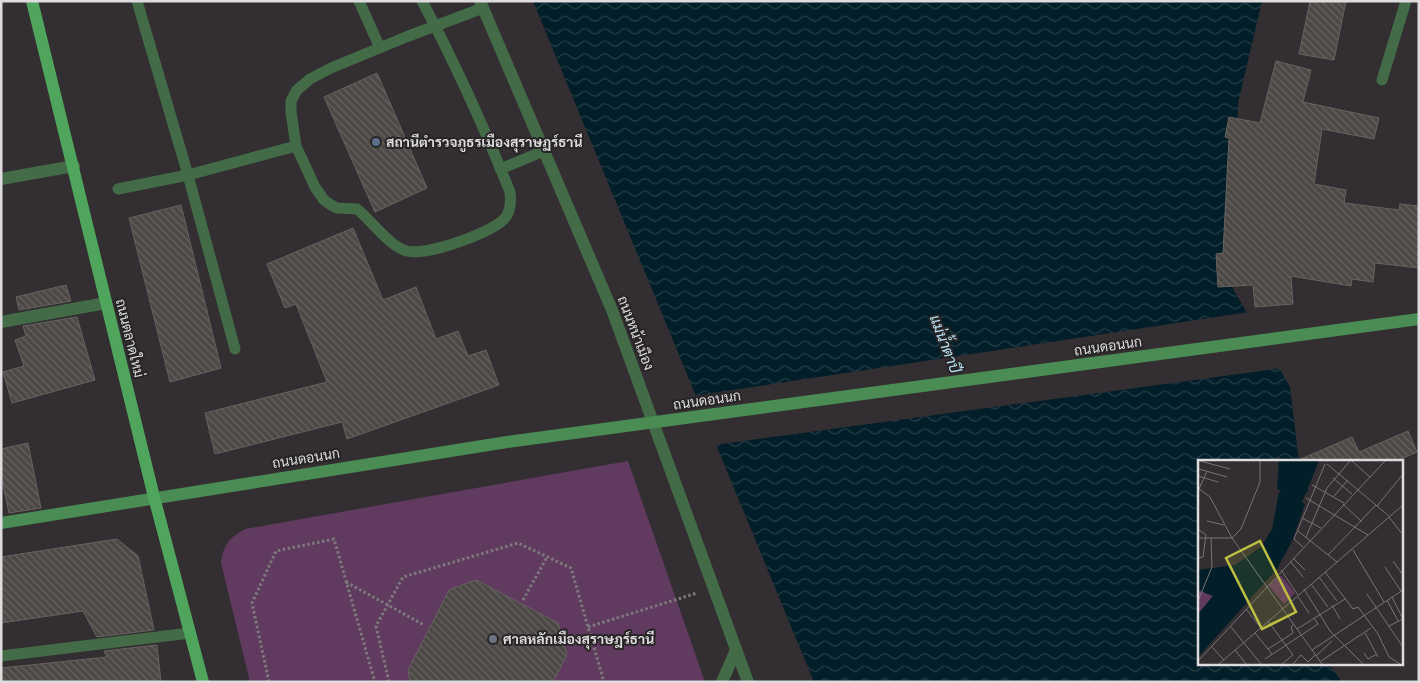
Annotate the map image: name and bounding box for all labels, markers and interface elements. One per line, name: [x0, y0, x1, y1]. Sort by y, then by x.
place label: สถานีตำรวจภูธรเมืองสุราษฏร์ธานี: [386, 133, 583, 153]
marker: สถานีตำรวจภูธรเมืองสุราษฏร์ธานี: [370, 136, 382, 148]
street label: ถนนหน้าเมือง: [614, 293, 658, 373]
street label: ถนนตลาดใหม่: [112, 297, 148, 379]
water label: แม่น้ำตาปี: [926, 311, 968, 377]
street label: ถนนดอนนก: [1073, 332, 1143, 360]
street label: ถนนดอนนก: [672, 386, 742, 414]
street label: ถนนดอนนก: [271, 444, 341, 472]
inset map: [1198, 460, 1402, 666]
place label: ศาลหลักเมืองสุราษฎร์ธานี: [503, 630, 654, 650]
marker: ศาลหลักเมืองสุราษฎร์ธานี: [487, 633, 499, 645]

